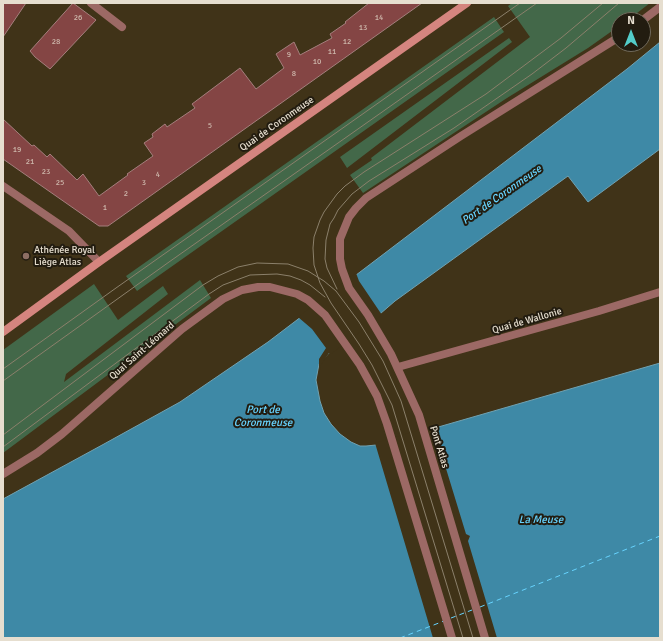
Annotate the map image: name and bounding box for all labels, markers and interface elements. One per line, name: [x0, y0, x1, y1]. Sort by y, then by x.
north arrow: [611, 12, 651, 52]
house number: 26: [74, 13, 82, 23]
house number: 14: [375, 13, 383, 23]
text: N: [627, 14, 635, 27]
house number: 13: [359, 23, 367, 33]
house number: 28: [52, 37, 60, 47]
house number: 12: [343, 37, 351, 47]
house number: 11: [328, 47, 336, 57]
house number: 9: [287, 50, 291, 60]
house number: 10: [313, 57, 321, 67]
house number: 8: [292, 69, 296, 79]
street label: Quai de Coronmeuse: [238, 94, 316, 154]
house number: 5: [208, 121, 212, 131]
house number: 19: [13, 145, 21, 155]
house number: 21: [26, 157, 34, 167]
water label: Port de Coronmeuse: [460, 163, 544, 227]
house number: 23: [42, 167, 50, 177]
house number: 4: [156, 170, 160, 180]
house number: 25: [56, 178, 64, 188]
house number: 3: [142, 178, 146, 188]
house number: 2: [124, 189, 128, 199]
house number: 1: [103, 203, 107, 213]
place label: Athénée Royal Liège Atlas: [34, 244, 95, 268]
marker: Athénée Royal Liège Atlas: [21, 251, 31, 261]
street label: Quai de Wallonie: [491, 305, 563, 337]
street label: Quai Saint-Léonard: [107, 319, 177, 383]
water label: Port de Coronmeuse: [234, 403, 292, 429]
street label: Pont Atlas: [427, 424, 451, 470]
water label: La Meuse: [519, 513, 563, 527]

